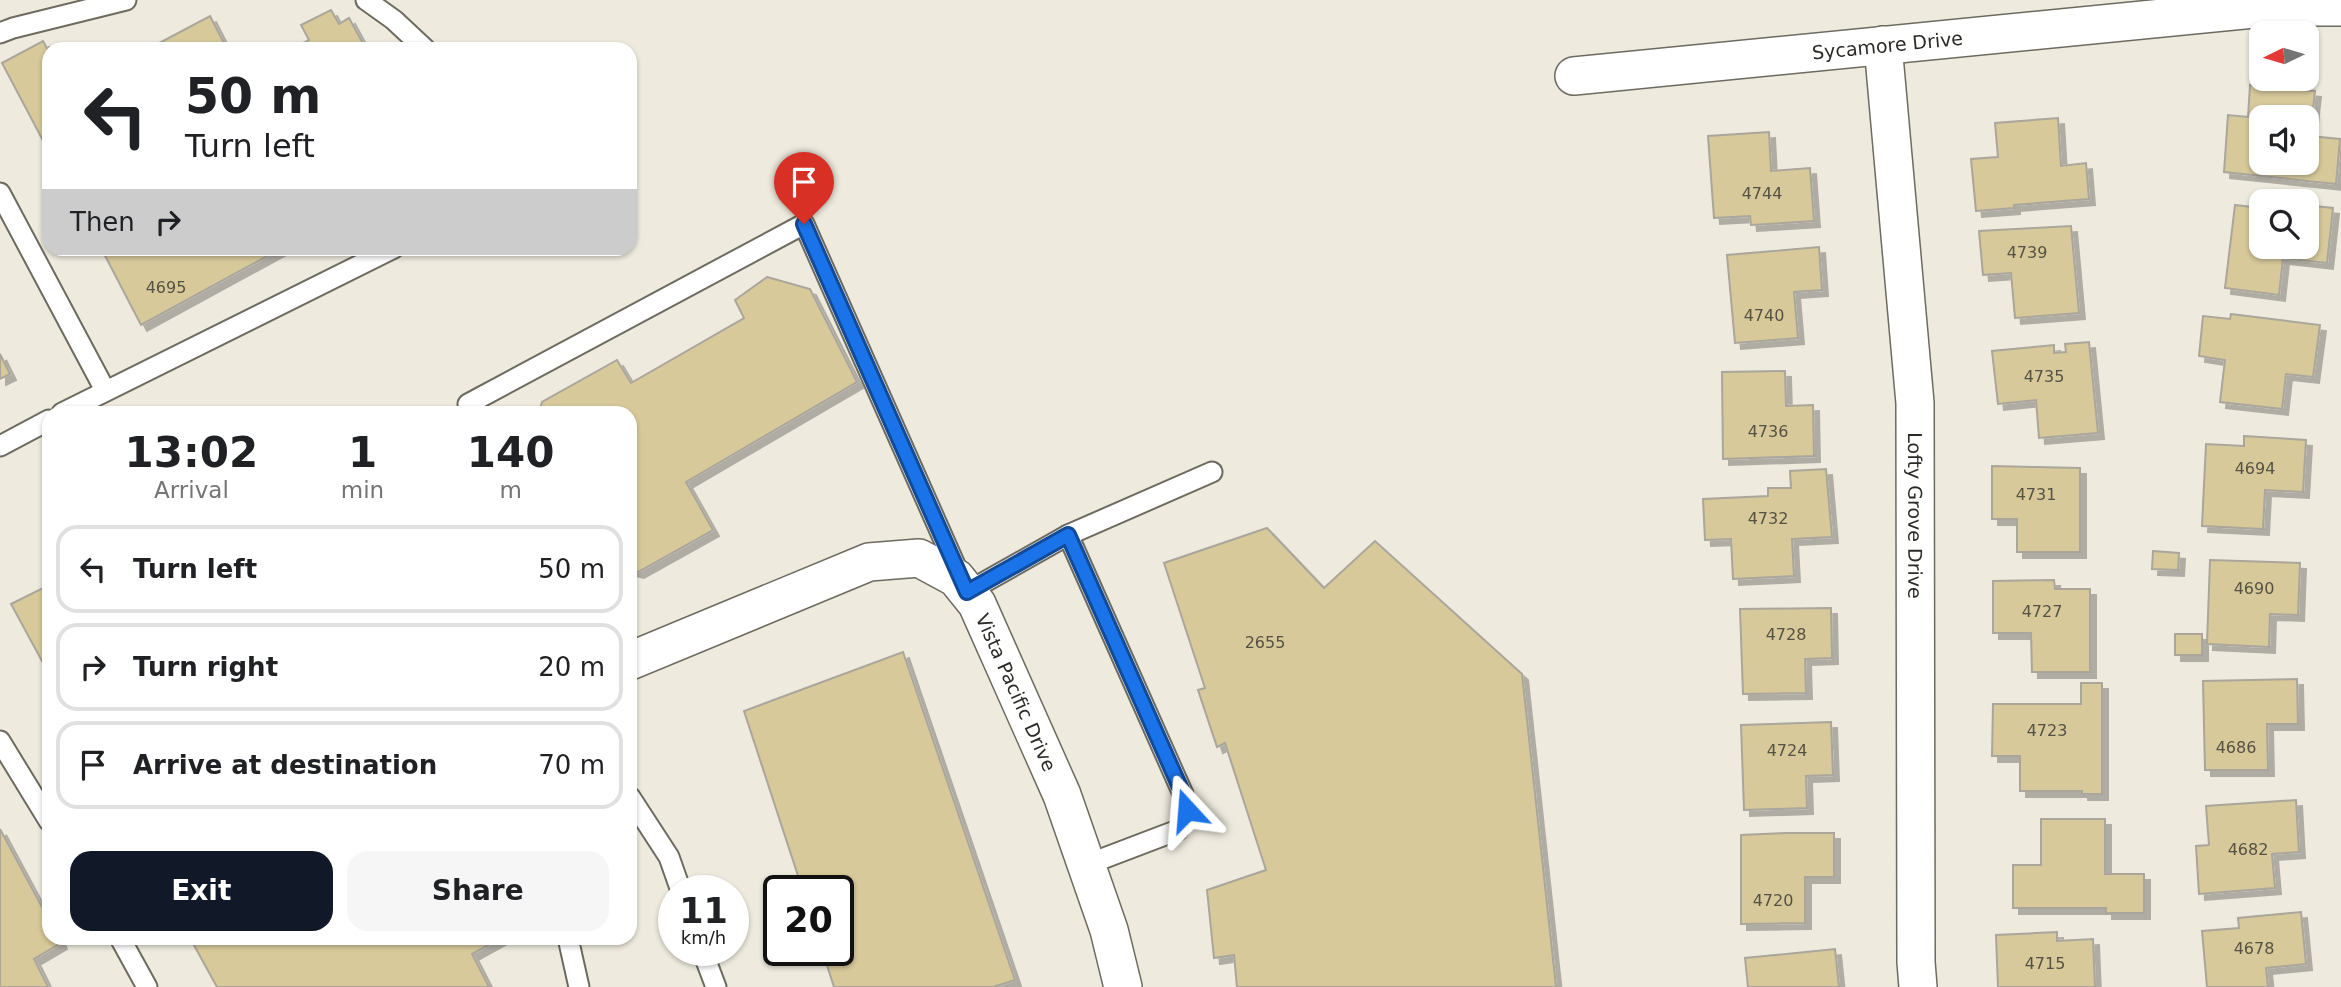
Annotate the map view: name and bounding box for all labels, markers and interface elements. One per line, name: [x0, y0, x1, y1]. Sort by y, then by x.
north arrow: [2249, 21, 2319, 91]
map controls: [2249, 21, 2319, 259]
street label: Sycamore Drive: [1811, 27, 1964, 63]
text: 50 m: [185, 68, 321, 125]
icon: left: [70, 70, 161, 161]
button: sound: [2249, 105, 2319, 175]
text: Turn left: [185, 127, 315, 165]
pin: [774, 152, 834, 224]
icon: arrive: [785, 163, 823, 201]
house number: 4744: [1742, 184, 1782, 203]
button: search: [2249, 189, 2319, 259]
icon: right: [149, 203, 187, 241]
text: Then: [70, 207, 135, 237]
house number: 4739: [2007, 243, 2047, 262]
house number: 4695: [146, 278, 186, 297]
house number: 4740: [1744, 306, 1784, 325]
house number: 4735: [2024, 367, 2064, 386]
house number: 4736: [1748, 422, 1788, 441]
text: 13:02: [125, 428, 258, 477]
text: 1: [348, 428, 377, 477]
text: 140: [467, 428, 554, 477]
street label: Lofty Grove Drive: [1904, 432, 1926, 599]
house number: 4694: [2235, 459, 2275, 478]
text: Arrival: [154, 477, 229, 503]
text: min: [341, 477, 384, 503]
text: m: [499, 477, 522, 503]
house number: 4731: [2016, 485, 2056, 504]
house number: 4732: [1748, 509, 1788, 528]
icon: left: [74, 550, 112, 588]
text: Turn left: [133, 554, 257, 584]
text: 50 m: [538, 554, 605, 584]
house number: 4690: [2234, 579, 2274, 598]
house number: 4727: [2022, 602, 2062, 621]
street label: Vista Pacific Drive: [972, 610, 1061, 774]
house number: 4728: [1766, 625, 1806, 644]
house number: 2655: [1245, 633, 1285, 652]
icon: right: [74, 648, 112, 686]
text: Turn right: [133, 652, 278, 682]
text: 20 m: [538, 652, 605, 682]
house number: 4723: [2027, 721, 2067, 740]
house number: 4686: [2216, 738, 2256, 757]
house number: 4724: [1767, 741, 1807, 760]
icon: arrive: [74, 746, 112, 784]
text: Arrive at destination: [133, 750, 437, 780]
text: 70 m: [538, 750, 605, 780]
position arrow: [1150, 773, 1224, 847]
house number: 4682: [2228, 840, 2268, 859]
button: Exit: [70, 851, 333, 931]
button: Share: [347, 851, 609, 931]
speed limit sign: 20: [763, 875, 854, 966]
text: 11: [679, 891, 728, 931]
house number: 4720: [1753, 891, 1793, 910]
text: km/h: [681, 927, 726, 948]
house number: 4678: [2234, 939, 2274, 958]
house number: 4715: [2025, 954, 2065, 973]

